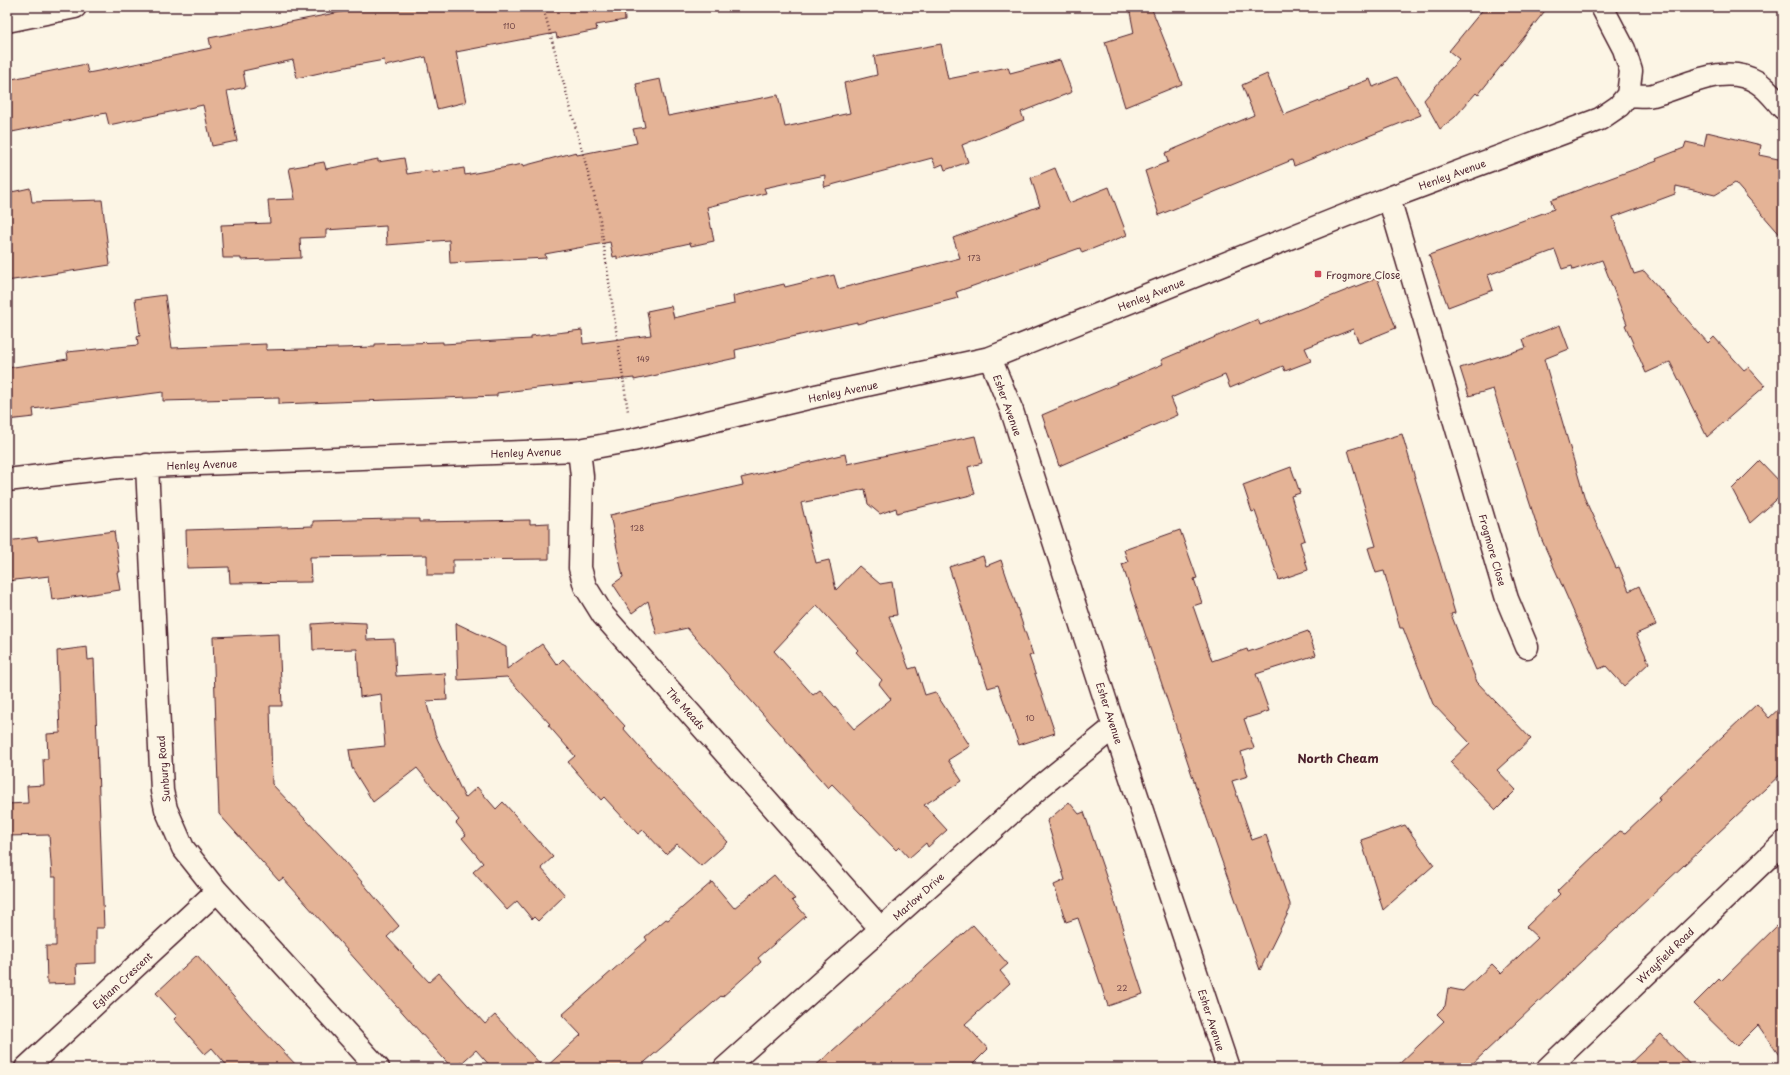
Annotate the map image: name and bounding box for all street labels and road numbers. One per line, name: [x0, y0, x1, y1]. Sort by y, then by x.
street label: Henley Avenue: [1416, 155, 1488, 193]
street label: Henley Avenue: [1115, 274, 1187, 314]
street label: Esher Avenue: [990, 372, 1026, 438]
street label: Henley Avenue: [807, 376, 880, 406]
street label: Henley Avenue: [490, 443, 562, 461]
street label: Henley Avenue: [166, 455, 238, 473]
street label: Frogmore Close: [1476, 512, 1510, 588]
street label: Esher Avenue: [1093, 680, 1127, 746]
street label: The Meads: [663, 684, 709, 733]
street label: Sunbury Road: [153, 735, 174, 803]
street label: Marlow Drive: [889, 868, 948, 923]
street label: Wrayfield Road: [1633, 924, 1698, 987]
street label: Egham Crescent: [89, 948, 155, 1012]
street label: Esher Avenue: [1195, 987, 1229, 1053]

